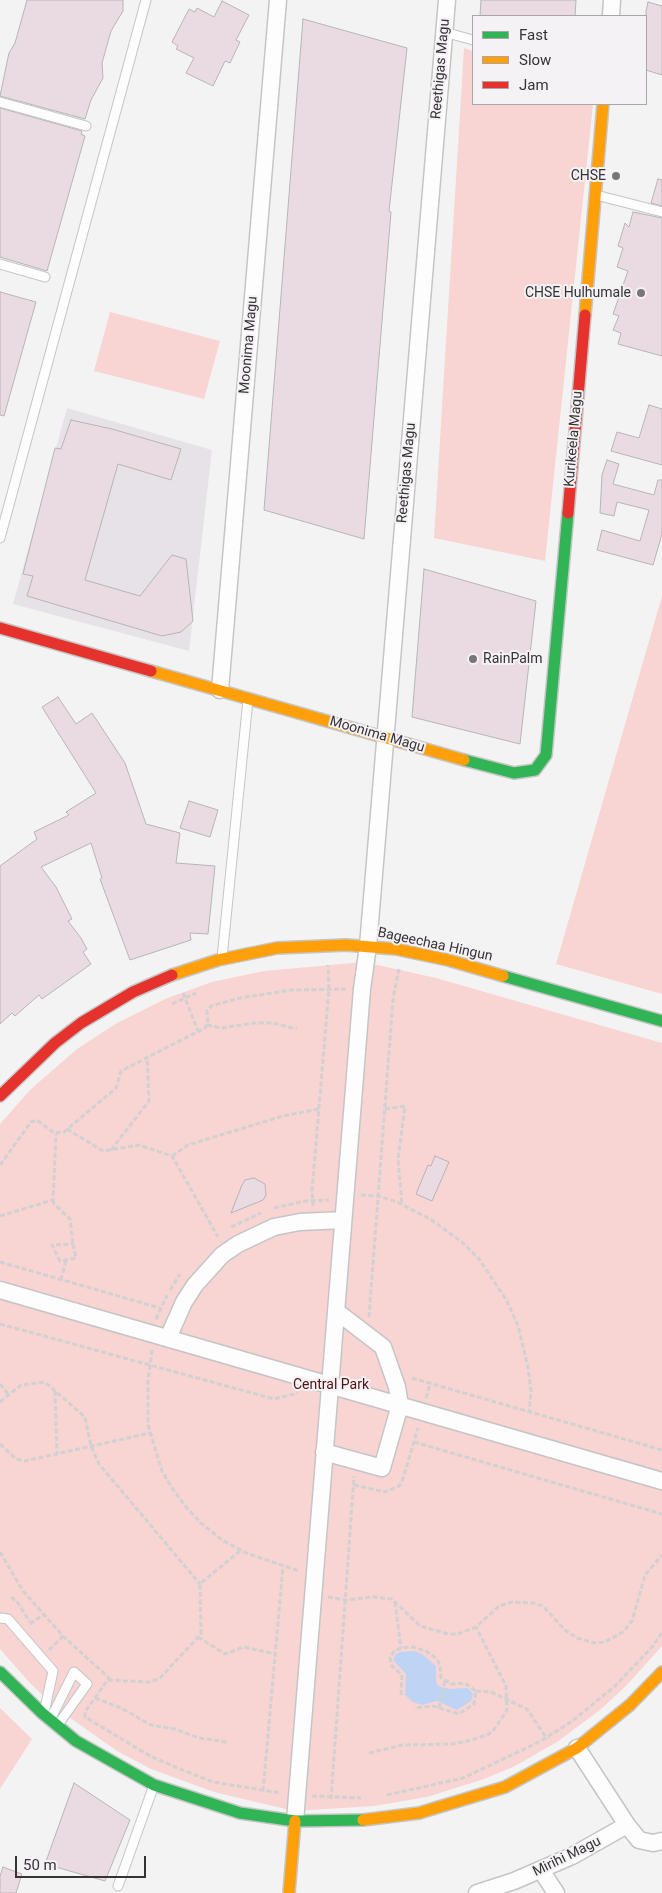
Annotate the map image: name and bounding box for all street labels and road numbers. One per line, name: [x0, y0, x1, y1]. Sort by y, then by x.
street label: Reethigas Magu: [428, 18, 454, 120]
street label: Moonima Magu: [236, 295, 262, 395]
street label: Kurikeela Magu: [561, 390, 587, 488]
street label: Reethigas Magu: [394, 422, 420, 524]
street label: Moonima Magu: [328, 713, 426, 757]
street label: Bageechaa Hingun: [376, 925, 494, 965]
street label: Mirihi Magu: [530, 1833, 604, 1881]

